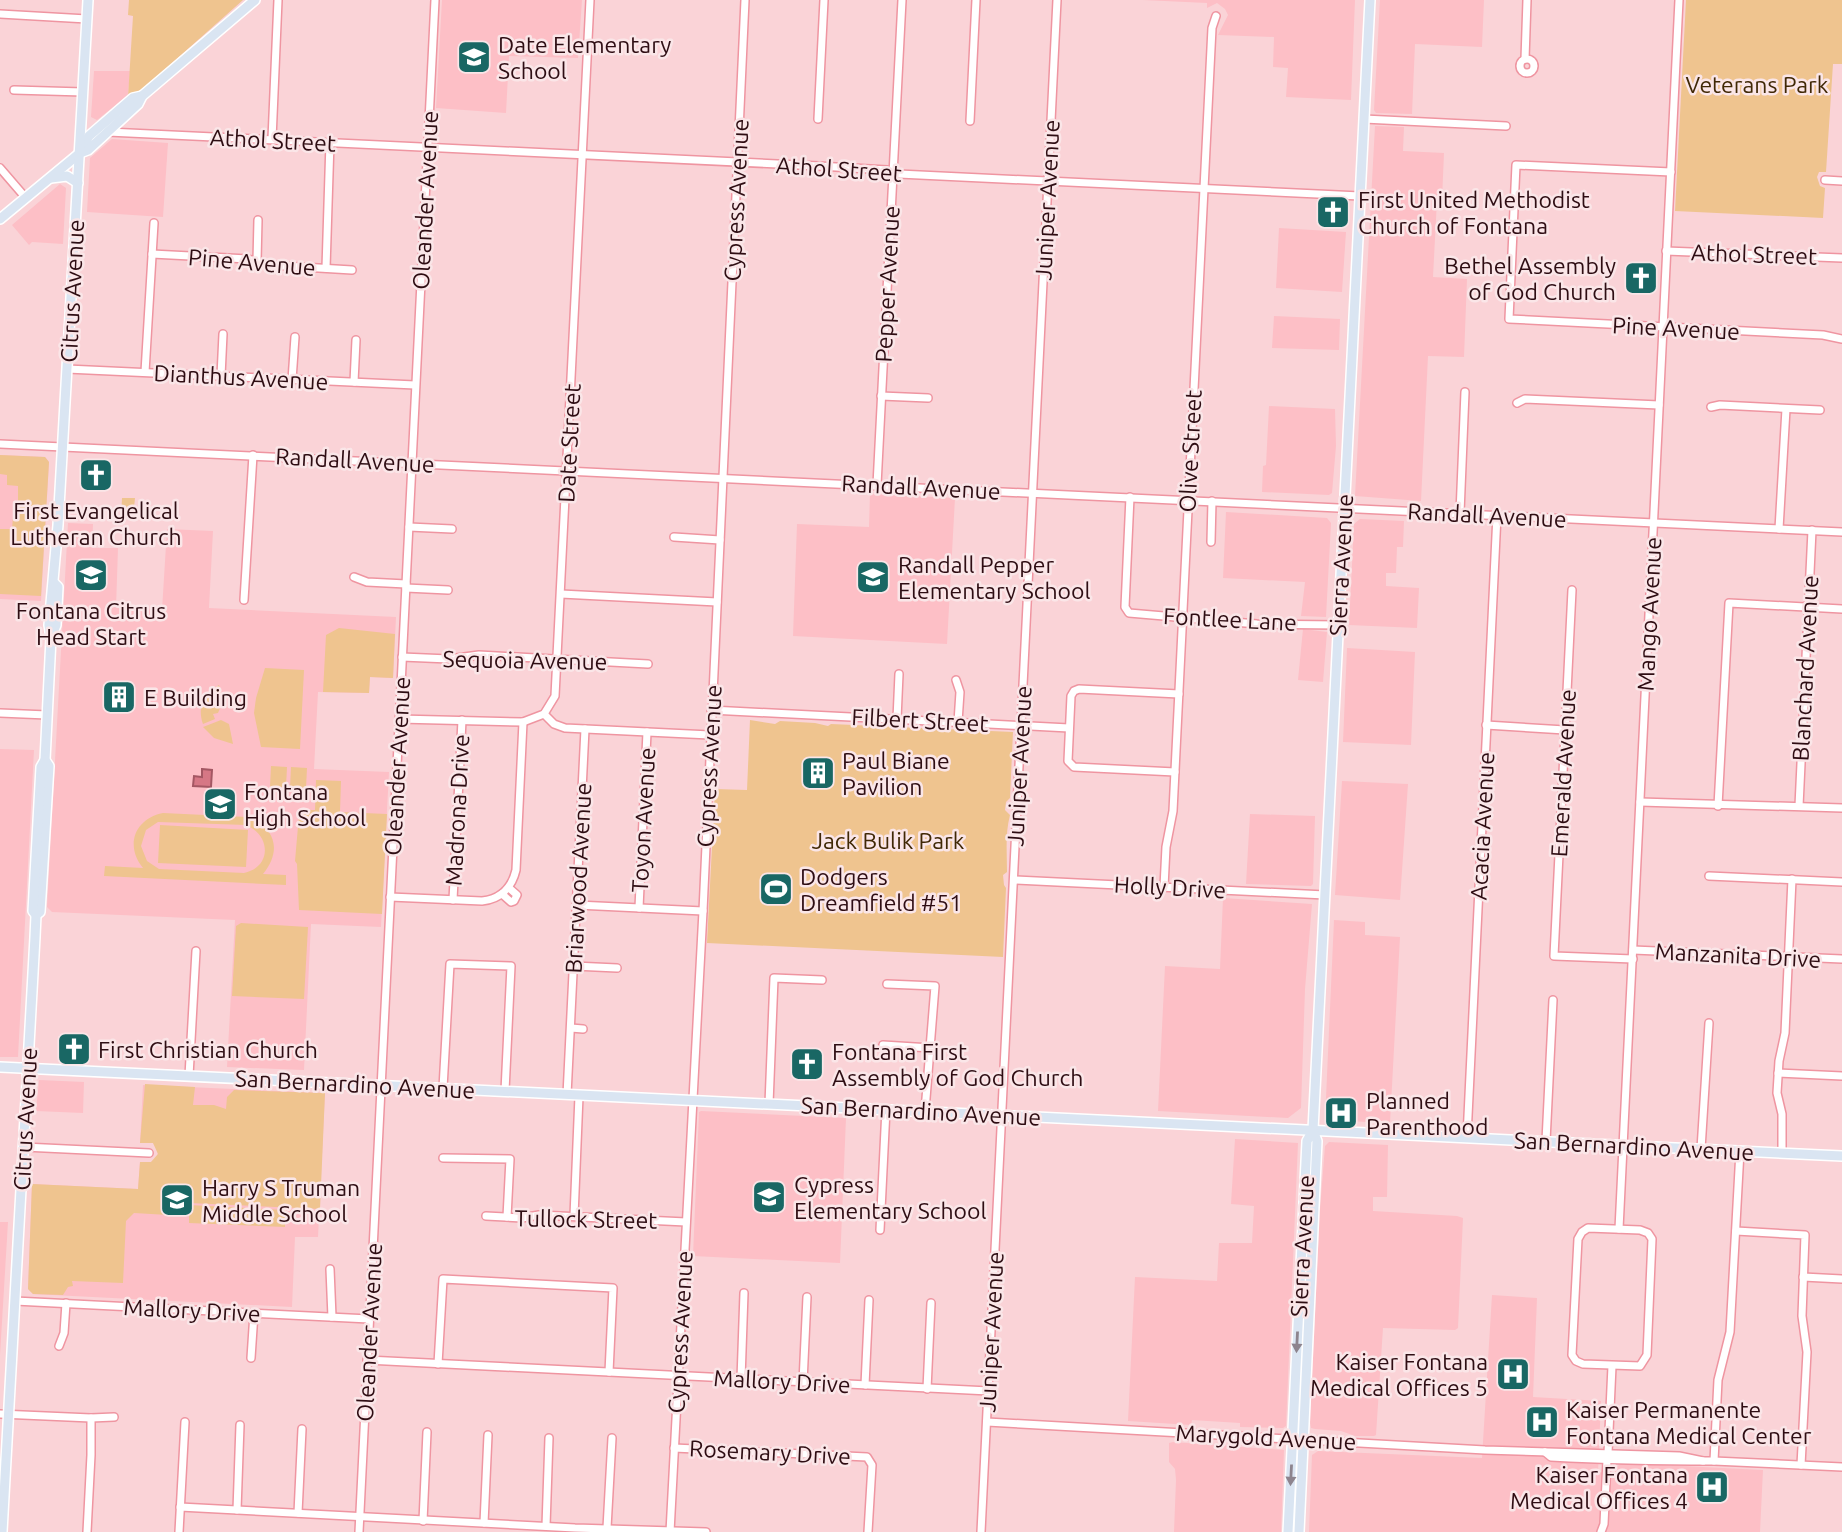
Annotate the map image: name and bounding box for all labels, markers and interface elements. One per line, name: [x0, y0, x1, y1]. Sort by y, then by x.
place label: Date Elementary School: [498, 32, 671, 83]
school or university icon: Date Elementary School: [455, 38, 493, 76]
park label: Veterans Park: [1686, 72, 1829, 97]
street label: Oleander Avenue: [408, 110, 442, 290]
street label: Cypress Avenue: [719, 118, 753, 282]
street label: Juniper Avenue: [1030, 119, 1064, 281]
street label: Athol Street: [209, 124, 337, 156]
street label: Athol Street: [775, 152, 903, 186]
place label: First United Methodist Church of Fontana: [1358, 187, 1590, 238]
church icon: First United Methodist Church of Fontana: [1314, 193, 1352, 231]
street label: Pepper Avenue: [870, 205, 904, 363]
street label: Citrus Avenue: [56, 219, 88, 363]
street label: Athol Street: [1691, 239, 1817, 269]
street label: Pine Avenue: [187, 244, 317, 280]
place label: Bethel Assembly of God Church: [1444, 253, 1616, 304]
church icon: Bethel Assembly of God Church: [1622, 259, 1660, 297]
street label: Pine Avenue: [1611, 312, 1741, 344]
street label: Dianthus Avenue: [153, 360, 329, 394]
street label: Date Street: [553, 383, 585, 503]
street label: Olive Street: [1174, 389, 1206, 513]
street label: Randall Avenue: [275, 443, 435, 477]
church icon: First Evangelical Lutheran Church: [77, 456, 115, 494]
street label: Randall Avenue: [841, 470, 1001, 504]
street label: Sierra Avenue: [1325, 493, 1357, 637]
place label: First Evangelical Lutheran Church: [10, 498, 182, 549]
street label: Randall Avenue: [1407, 498, 1567, 532]
street label: Mango Avenue: [1632, 536, 1666, 692]
place label: Randall Pepper Elementary School: [898, 552, 1091, 603]
school or university icon: Fontana Citrus Head Start: [72, 556, 110, 594]
school or university icon: Randall Pepper Elementary School: [854, 558, 892, 596]
street label: Blanchard Avenue: [1788, 574, 1822, 762]
place label: Fontana Citrus Head Start: [16, 598, 166, 649]
street label: Fontlee Lane: [1163, 603, 1297, 635]
street label: Sequoia Avenue: [442, 646, 608, 674]
street label: Oleander Avenue: [380, 676, 414, 856]
building icon: E Building: [100, 678, 138, 716]
street label: Cypress Avenue: [692, 684, 726, 848]
place label: E Building: [144, 685, 247, 710]
street label: Juniper Avenue: [1002, 685, 1036, 847]
street label: Emerald Avenue: [1546, 688, 1580, 858]
street label: Filbert Street: [851, 704, 989, 736]
street label: Madrona Drive: [441, 733, 473, 887]
street label: Toyon Avenue: [627, 747, 659, 893]
place label: Paul Biane Pavilion: [842, 748, 950, 799]
street label: Acacia Avenue: [1466, 751, 1498, 901]
building icon: Paul Biane Pavilion: [799, 754, 837, 792]
place label: Fontana High School: [244, 779, 366, 830]
street label: Briarwood Avenue: [561, 782, 595, 974]
school or university icon: Fontana High School: [201, 785, 239, 823]
park label: Jack Bulik Park: [812, 828, 965, 853]
place label: Dodgers Dreamfield #51: [800, 864, 962, 915]
sports icon: Dodgers Dreamfield #51: [757, 870, 795, 908]
street label: Holly Drive: [1113, 872, 1227, 902]
street label: Manzanita Drive: [1654, 938, 1822, 972]
church icon: First Christian Church: [55, 1030, 93, 1068]
place label: First Christian Church: [98, 1037, 318, 1062]
place label: Fontana First Assembly of God Church: [832, 1039, 1083, 1090]
church icon: Fontana First Assembly of God Church: [788, 1045, 826, 1083]
street label: Citrus Avenue: [9, 1047, 41, 1191]
street label: San Bernardino Avenue: [234, 1065, 476, 1103]
place label: Planned Parenthood: [1366, 1088, 1488, 1139]
street label: San Bernardino Avenue: [800, 1092, 1042, 1130]
hospital icon: Planned Parenthood: [1322, 1094, 1360, 1132]
street label: San Bernardino Avenue: [1513, 1127, 1755, 1165]
place label: Cypress Elementary School: [794, 1172, 987, 1223]
street label: Sierra Avenue: [1286, 1174, 1318, 1318]
place label: Harry S Truman Middle School: [202, 1175, 360, 1226]
school or university icon: Cypress Elementary School: [750, 1178, 788, 1216]
school or university icon: Harry S Truman Middle School: [158, 1181, 196, 1219]
street label: Tullock Street: [515, 1205, 657, 1233]
street label: Oleander Avenue: [352, 1242, 386, 1422]
street label: Cypress Avenue: [663, 1250, 697, 1414]
street label: Juniper Avenue: [974, 1251, 1008, 1413]
street label: Mallory Drive: [123, 1294, 261, 1326]
one-way arrow: [1292, 1331, 1303, 1353]
place label: Kaiser Fontana Medical Offices 5: [1310, 1349, 1488, 1400]
hospital icon: Kaiser Fontana Medical Offices 5: [1494, 1355, 1532, 1393]
street label: Mallory Drive: [713, 1365, 851, 1397]
place label: Kaiser Permanente Fontana Medical Center: [1566, 1397, 1812, 1448]
hospital icon: Kaiser Permanente Fontana Medical Center: [1523, 1403, 1561, 1441]
street label: Marygold Avenue: [1175, 1420, 1357, 1454]
street label: Rosemary Drive: [688, 1435, 852, 1469]
place label: Kaiser Fontana Medical Offices 4: [1510, 1462, 1688, 1513]
one-way arrow: [1285, 1465, 1296, 1487]
hospital icon: Kaiser Fontana Medical Offices 4: [1693, 1468, 1731, 1506]

